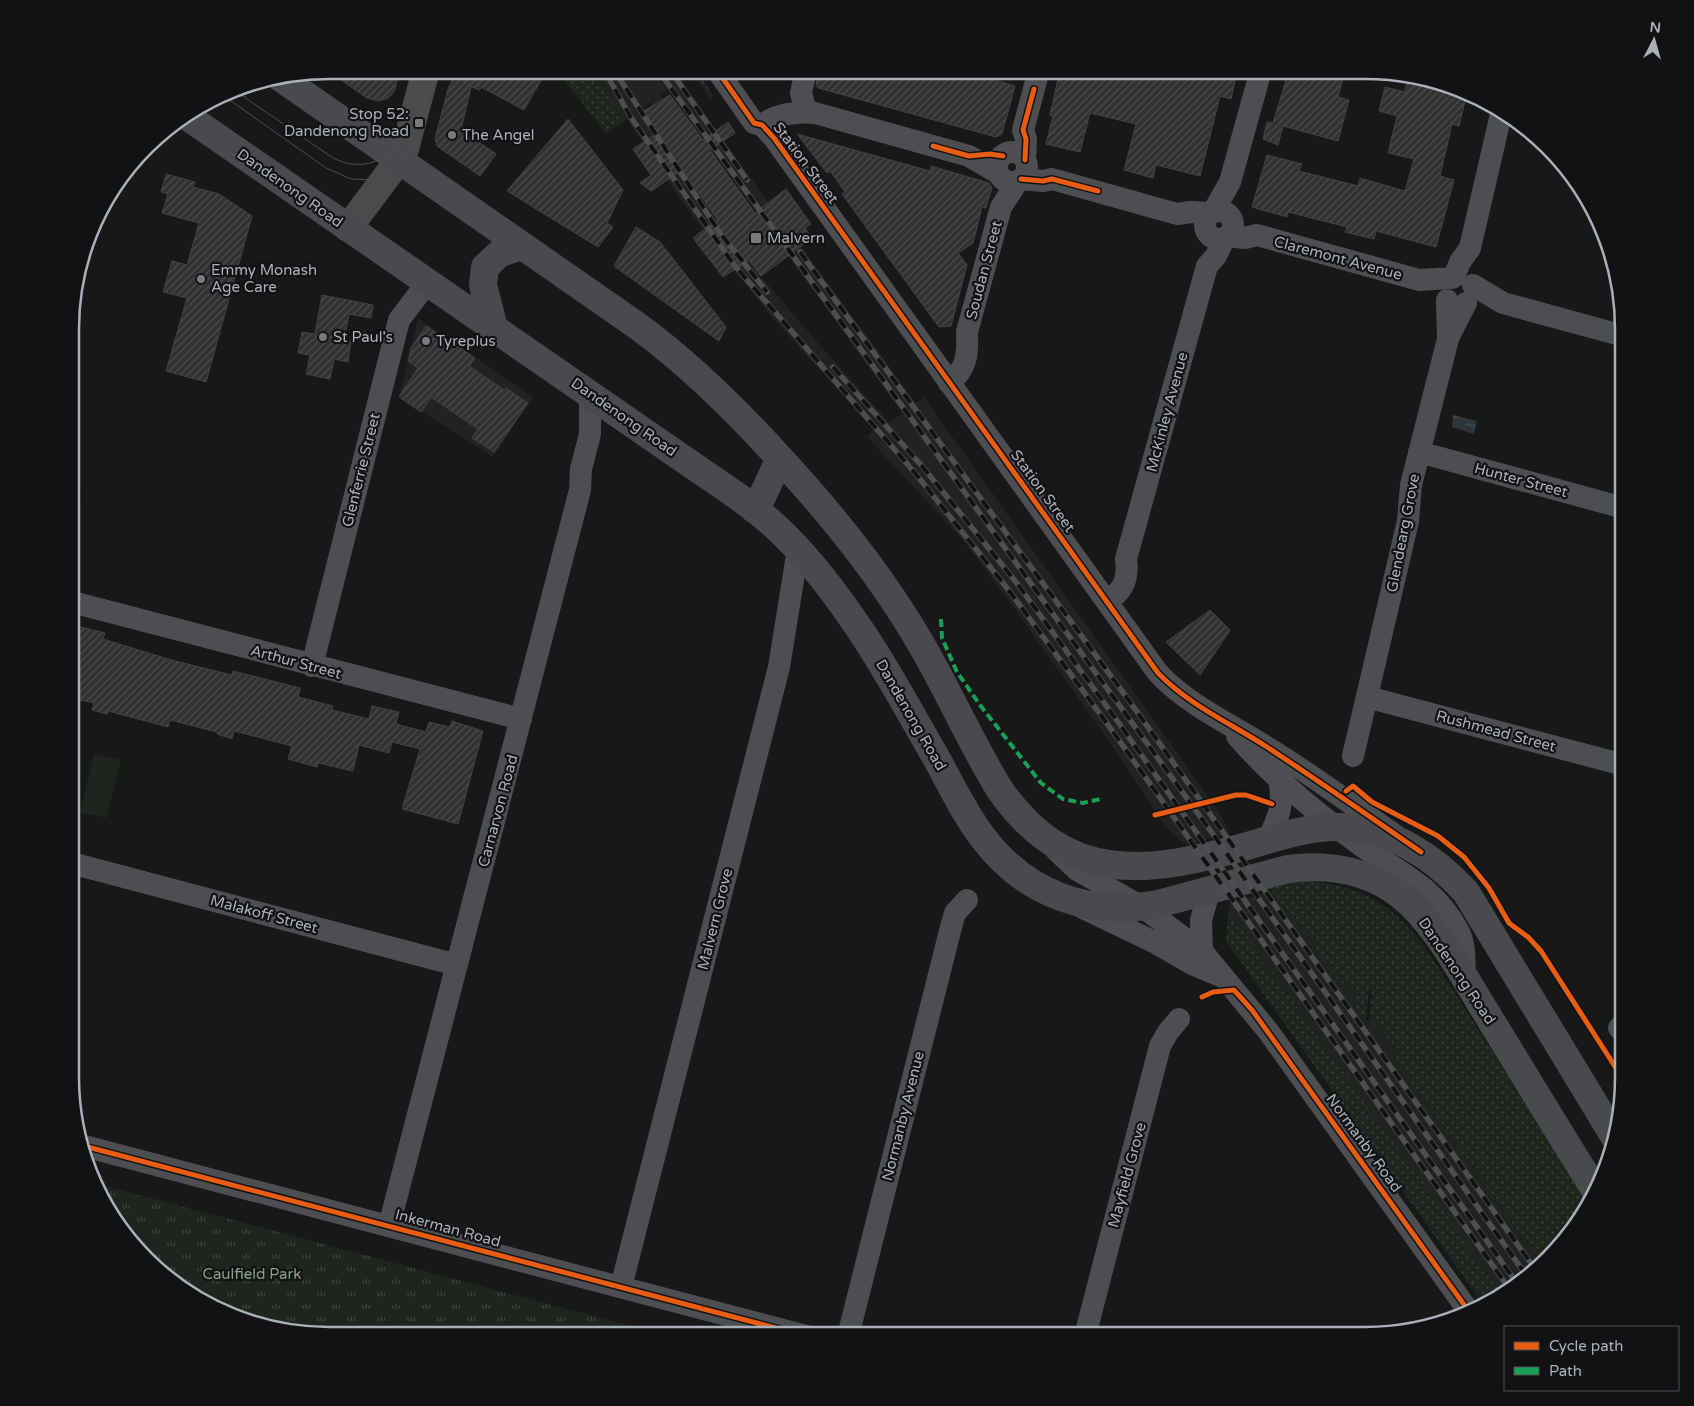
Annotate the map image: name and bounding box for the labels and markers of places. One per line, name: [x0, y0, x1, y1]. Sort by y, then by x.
place label: Stop 52: Dandenong Road: [284, 105, 409, 140]
marker: Stop 52: Dandenong Road: [413, 117, 425, 129]
place label: The Angel: [462, 126, 535, 144]
marker: The Angel: [446, 129, 458, 141]
place label: Malvern: [767, 229, 825, 247]
marker: Malvern: [749, 231, 763, 245]
place label: Emmy Monash Age Care: [211, 261, 317, 296]
marker: Emmy Monash Age Care: [195, 273, 207, 285]
place label: St Paul's: [333, 328, 393, 346]
marker: St Paul's: [317, 331, 329, 343]
place label: Tyreplus: [436, 332, 496, 350]
marker: Tyreplus: [420, 335, 432, 347]

